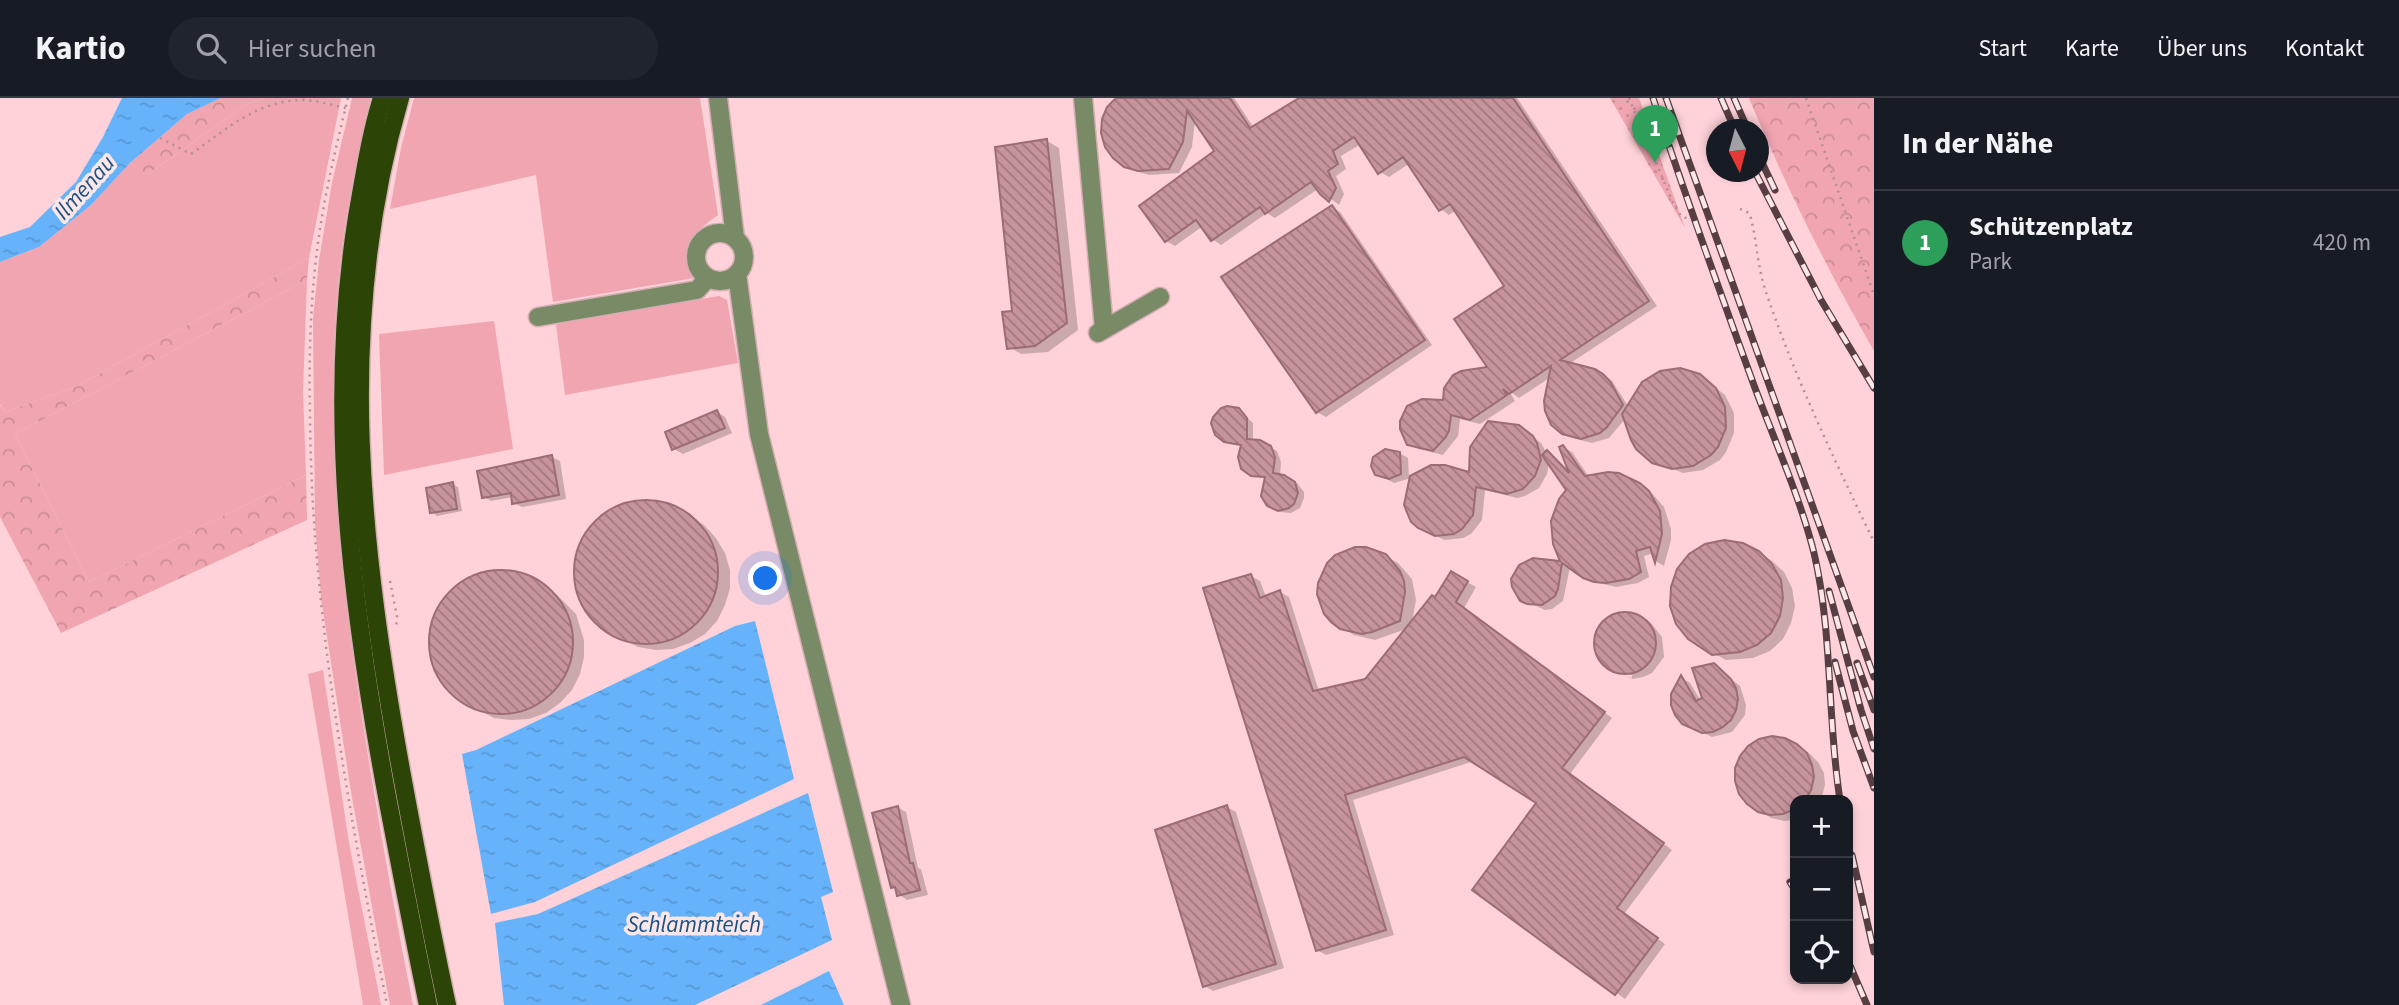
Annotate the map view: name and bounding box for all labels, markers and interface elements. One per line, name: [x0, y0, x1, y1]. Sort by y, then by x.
search box: [168, 17, 658, 80]
text: Kartio: [35, 25, 126, 72]
icon: search: [192, 29, 230, 67]
text: Hier suchen: [248, 30, 376, 67]
text: Start: [1979, 31, 2027, 66]
text: Karte: [2065, 31, 2119, 66]
text: Über uns: [2157, 31, 2247, 66]
text: Kontakt: [2285, 31, 2364, 66]
pin: 1: [1632, 105, 1678, 163]
north arrow: [1706, 119, 1769, 182]
text: In der Nähe: [1902, 122, 2053, 165]
water label: Ilmenau: [46, 148, 122, 227]
text: Schützenplatz: [1969, 208, 2133, 245]
text: 1: [1919, 226, 1931, 259]
text: 420 m: [2313, 226, 2371, 259]
text: Park: [1969, 245, 2012, 278]
your location: [748, 561, 782, 595]
map controls: [1790, 795, 1853, 984]
button: +: [1790, 795, 1853, 858]
button: −: [1790, 858, 1853, 921]
water label: Schlammteich: [627, 908, 761, 941]
button: locate: [1790, 921, 1853, 984]

